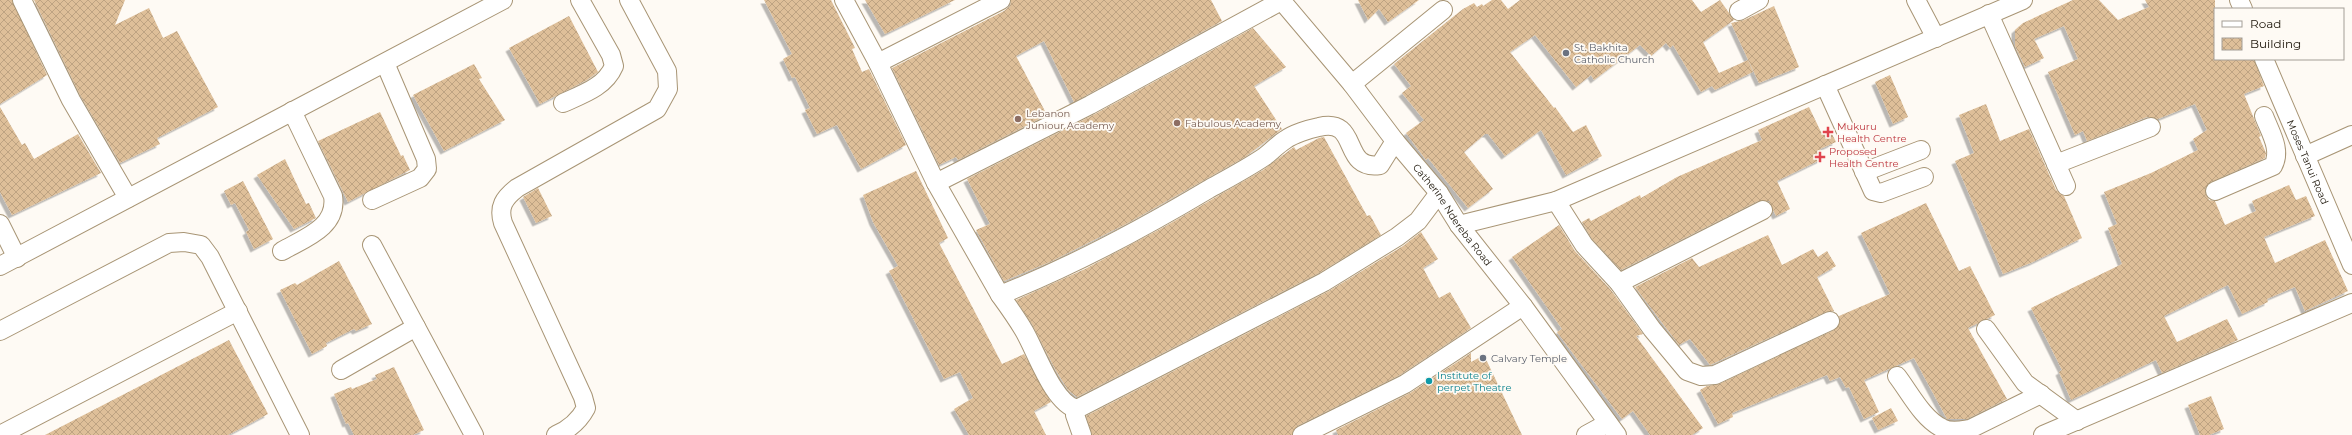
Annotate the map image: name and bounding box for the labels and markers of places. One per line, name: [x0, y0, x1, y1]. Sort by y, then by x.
place label: St. Bakhita Catholic Church: [1574, 41, 1654, 66]
marker: St. Bakhita Catholic Church: [1561, 48, 1571, 58]
place label: Lebanon Juniour Academy: [1025, 107, 1115, 132]
marker: Lebanon Juniour Academy: [1013, 114, 1023, 124]
place label: Fabulous Academy: [1185, 117, 1282, 130]
marker: Fabulous Academy: [1172, 118, 1182, 128]
place label: Mukuru Health Centre: [1837, 120, 1907, 145]
marker: Mukuru Health Centre: [1822, 126, 1834, 138]
place label: Proposed Health Centre: [1829, 145, 1899, 170]
marker: Proposed Health Centre: [1814, 151, 1826, 163]
place label: Calvary Temple: [1491, 352, 1567, 365]
marker: Calvary Temple: [1478, 353, 1488, 363]
place label: Institute of perpet Theatre: [1437, 369, 1512, 394]
marker: Institute of perpet Theatre: [1424, 376, 1434, 386]

